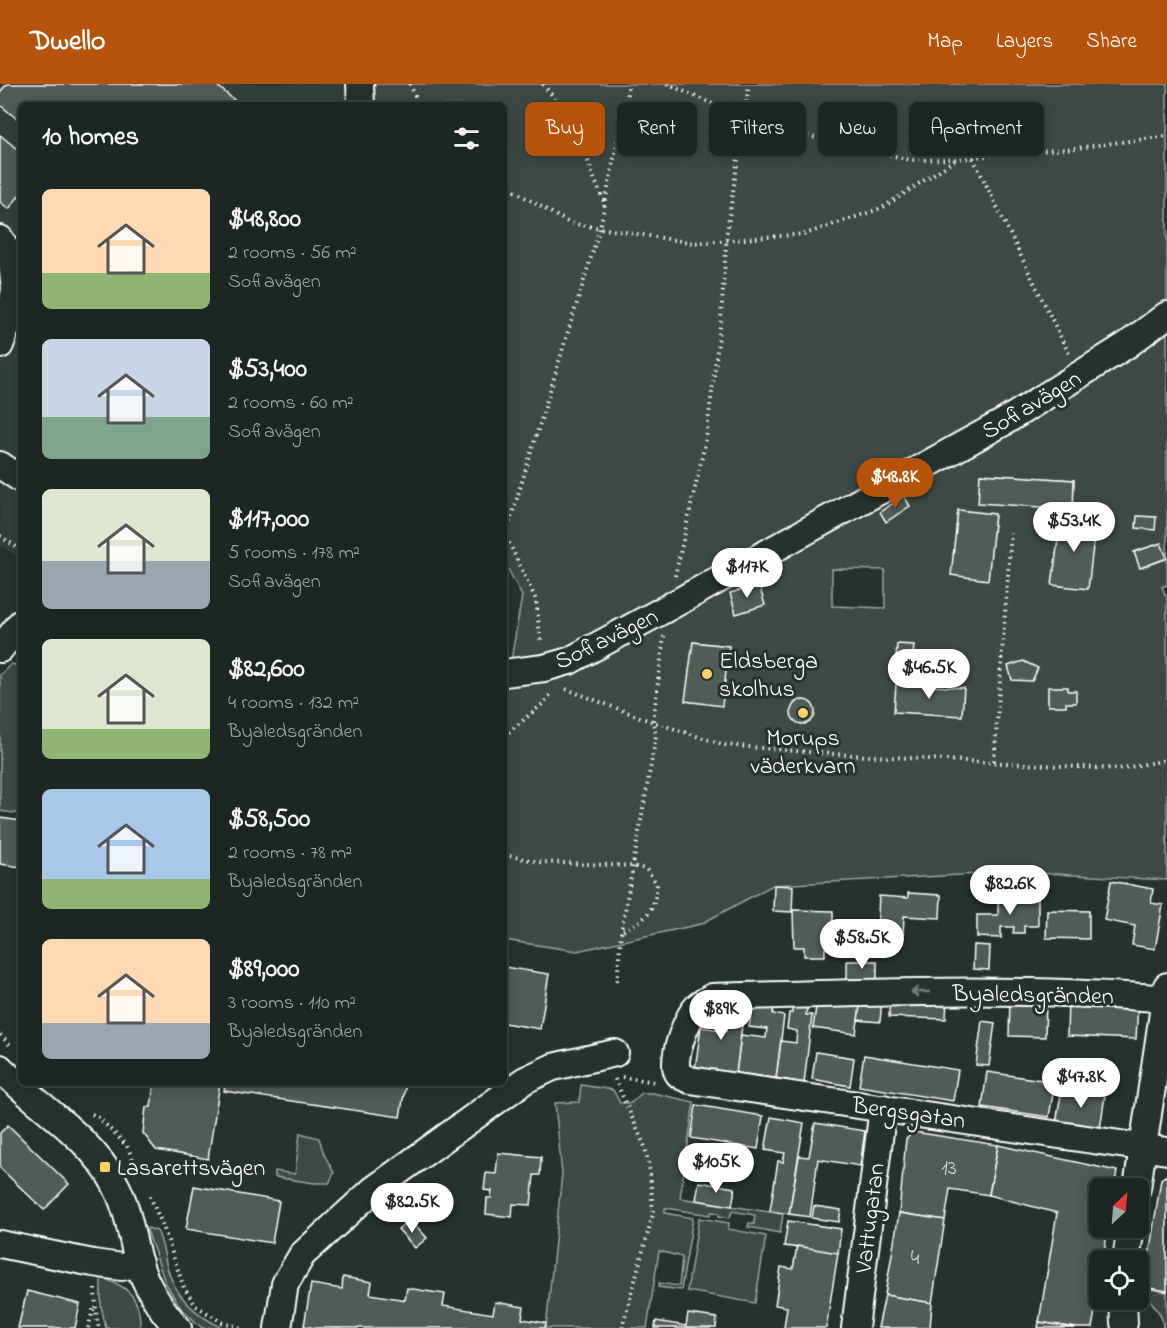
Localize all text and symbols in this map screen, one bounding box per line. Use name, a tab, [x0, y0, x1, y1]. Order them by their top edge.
text: Dwello	[30, 22, 105, 63]
text: Map	[927, 27, 963, 57]
text: Layers	[996, 27, 1053, 57]
text: Share	[1086, 27, 1137, 57]
chip: Buy	[525, 102, 605, 156]
chip: Rent	[617, 102, 697, 156]
chip: Filters	[709, 102, 806, 156]
chip: New	[818, 102, 897, 156]
chip: Apartment	[909, 102, 1044, 156]
text: 10 homes	[42, 119, 139, 157]
icon: filters	[450, 122, 483, 155]
text: $48,800	[228, 201, 301, 239]
icon: home	[90, 213, 162, 285]
text: 2 rooms · 56 m²	[228, 239, 357, 268]
text: Sofiavägen	[228, 268, 321, 297]
text: $53,400	[228, 351, 307, 389]
icon: home	[90, 363, 162, 435]
street label: Sofiavägen	[976, 363, 1089, 450]
text: 2 rooms · 60 m²	[228, 389, 354, 418]
text: Sofiavägen	[228, 418, 321, 447]
pin: $48.8K	[846, 458, 944, 509]
text: $48.8K	[870, 463, 920, 492]
text: $117,000	[228, 501, 309, 539]
pin: $53.4K	[1025, 502, 1123, 553]
text: $53.4K	[1047, 507, 1101, 536]
icon: home	[90, 513, 162, 585]
text: 5 rooms · 178 m²	[228, 539, 360, 568]
pin: $117K	[705, 548, 789, 599]
text: $117K	[726, 553, 768, 582]
text: Sofiavägen	[228, 568, 321, 597]
street label: Sofiavägen	[549, 600, 665, 680]
place label: Eldsberga skolhus	[719, 645, 818, 708]
pin: $46.5K	[880, 649, 978, 700]
text: $82,600	[228, 651, 305, 689]
text: $46.5K	[902, 654, 956, 683]
icon: home	[90, 663, 162, 735]
marker: Eldsberga skolhus	[700, 667, 714, 681]
text: 4 rooms · 132 m²	[228, 689, 359, 718]
marker: Morups väderkvarn	[796, 706, 810, 720]
text: Byaledsgränden	[228, 718, 362, 747]
place label: Morups väderkvarn	[750, 722, 856, 785]
text: $58,500	[228, 801, 310, 839]
icon: home	[90, 813, 162, 885]
text: 2 rooms · 78 m²	[228, 839, 352, 868]
pin: $82.6K	[961, 865, 1059, 916]
text: Byaledsgränden	[228, 868, 362, 897]
text: $82.6K	[984, 870, 1036, 899]
pin: $58.5K	[813, 919, 911, 970]
text: $58.5K	[834, 924, 890, 953]
text: $89,000	[228, 951, 299, 989]
icon: home	[90, 963, 162, 1035]
street label: Byaledsgränden	[951, 978, 1114, 1016]
one-way arrow	[910, 986, 930, 998]
text: 3 rooms · 110 m²	[228, 989, 356, 1018]
pin: $89K	[685, 990, 757, 1041]
text: $89K	[703, 995, 739, 1024]
text: Byaledsgränden	[228, 1018, 362, 1047]
pin: $47.8K	[1032, 1058, 1130, 1109]
text: $47.8K	[1056, 1063, 1106, 1092]
street label: Bergsgatan	[849, 1089, 968, 1140]
pin: $105K	[674, 1143, 758, 1194]
text: $105K	[692, 1148, 740, 1177]
place label: Lasarettsvägen	[117, 1152, 265, 1187]
house number: 13	[941, 1154, 957, 1184]
marker: Lasarettsvägen	[98, 1160, 112, 1174]
street label: Vattugatan	[847, 1161, 896, 1276]
north arrow	[1089, 1178, 1149, 1238]
map controls	[1089, 1178, 1149, 1310]
pin: $82.5K	[363, 1183, 461, 1234]
text: $82.5K	[385, 1188, 439, 1217]
house number: 4	[911, 1244, 920, 1274]
button: locate	[1089, 1250, 1149, 1310]

